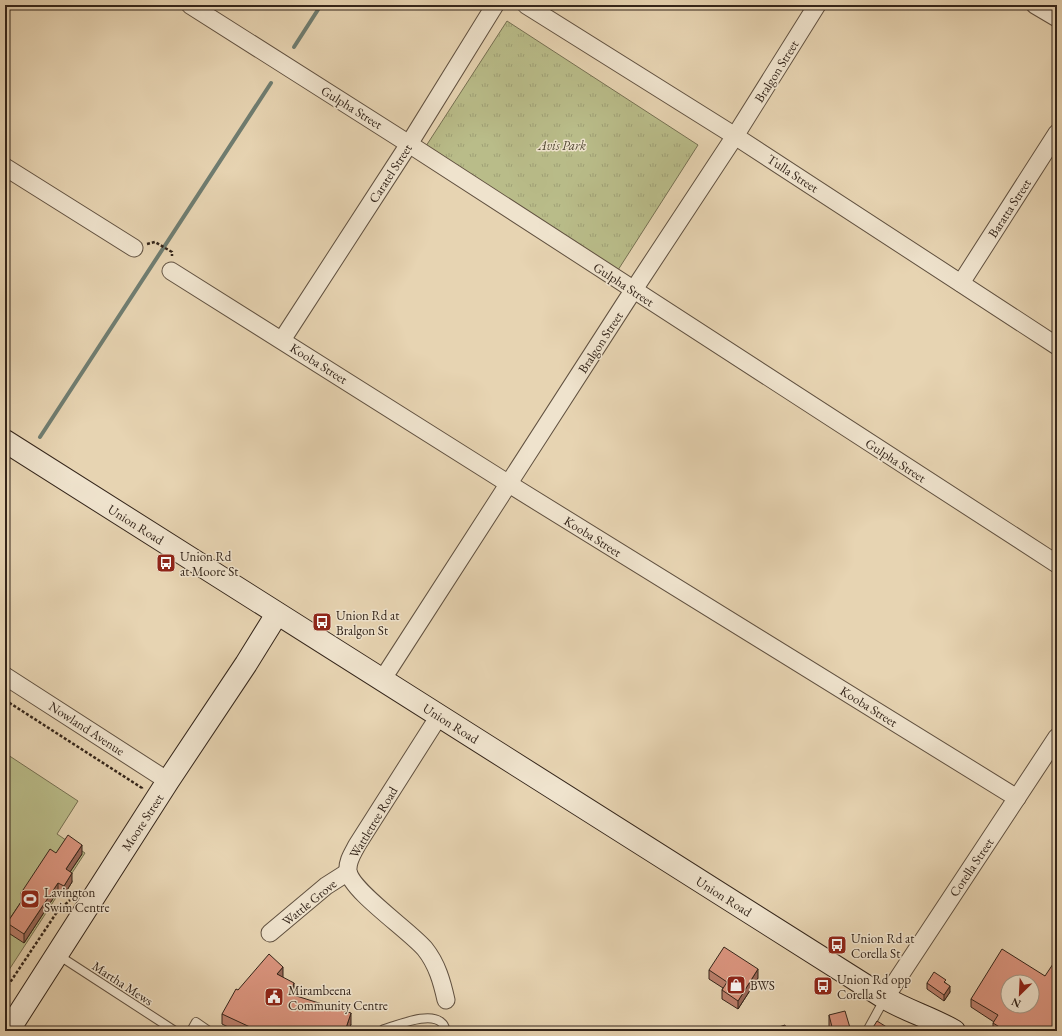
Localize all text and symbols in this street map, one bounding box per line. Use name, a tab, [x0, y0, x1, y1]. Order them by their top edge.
street label: Bralgon Street	[751, 37, 802, 106]
street label: Gulpha Street	[318, 82, 386, 133]
park label: Avis Park	[537, 137, 586, 154]
street label: Caratel Street	[365, 140, 416, 206]
street label: Tulla Street	[764, 150, 822, 196]
street label: Baratta Street	[984, 176, 1035, 241]
street label: Gulpha Street	[590, 258, 657, 310]
street label: Bralgon Street	[574, 308, 627, 376]
street label: Kooba Street	[287, 339, 351, 388]
street label: Gulpha Street	[862, 434, 929, 486]
street label: Union Road	[105, 501, 167, 548]
street label: Kooba Street	[561, 512, 625, 561]
place label: Union Rd at Moore St	[180, 548, 238, 580]
bus stop icon: Union Rd at Moore St	[155, 552, 177, 574]
place label: Union Rd at Bralgon St	[336, 607, 399, 639]
bus stop icon: Union Rd at Bralgon St	[311, 611, 333, 633]
street label: Kooba Street	[837, 682, 901, 731]
street label: Nowland Avenue	[46, 698, 128, 759]
street label: Union Road	[420, 700, 482, 747]
street label: Wattletree Road	[345, 783, 402, 861]
street label: Moore Street	[118, 790, 167, 854]
street label: Corella Street	[945, 834, 997, 900]
street label: Union Road	[693, 873, 755, 920]
street label: Wattle Grove	[279, 875, 340, 930]
place label: Lavington Swim Centre	[44, 884, 110, 916]
sports icon: Lavington Swim Centre	[19, 888, 41, 910]
place label: Union Rd at Corella St	[851, 930, 914, 962]
bus stop icon: Union Rd at Corella St	[826, 934, 848, 956]
street label: Martha Mews	[89, 957, 156, 1009]
place label: Union Rd opp Corella St	[837, 971, 911, 1003]
shop icon: BWS	[725, 974, 747, 996]
north arrow	[1000, 974, 1040, 1014]
bus stop icon: Union Rd opp Corella St	[812, 975, 834, 997]
place label: BWS	[750, 977, 775, 994]
place label: Mirambeena Community Centre	[288, 982, 388, 1014]
public building icon: Mirambeena Community Centre	[263, 986, 285, 1008]
text: N	[1009, 995, 1023, 1011]

